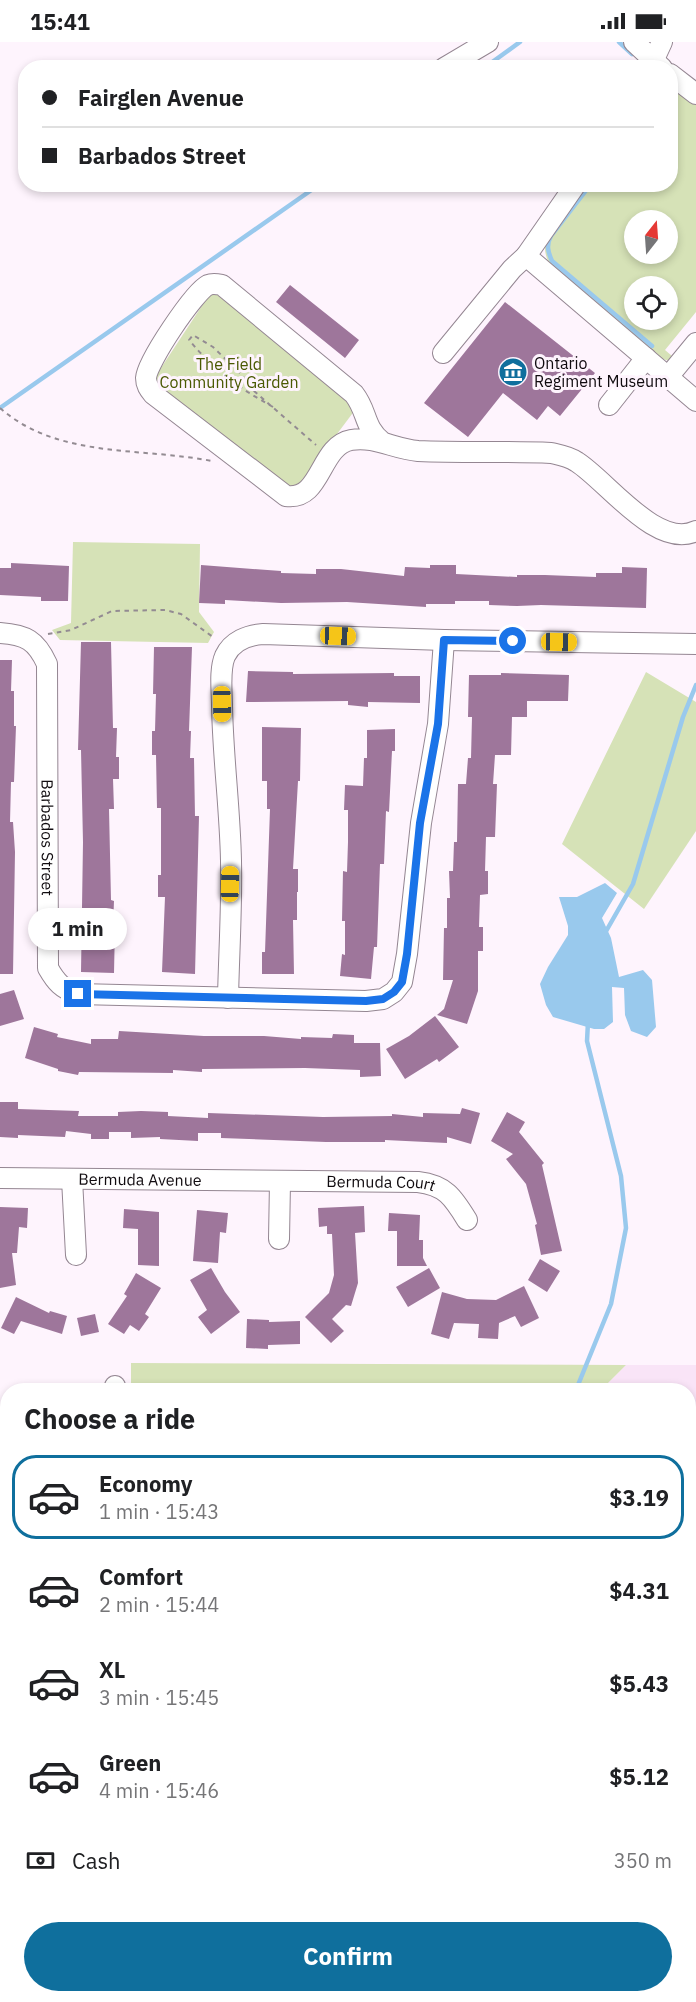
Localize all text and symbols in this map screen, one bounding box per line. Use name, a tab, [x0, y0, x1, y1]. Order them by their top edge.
text: 15:41	[30, 7, 90, 36]
text: Fairglen Avenue	[78, 83, 244, 112]
text: Barbados Street	[78, 141, 246, 170]
north arrow	[624, 210, 678, 264]
map controls	[624, 210, 678, 330]
button: locate	[624, 276, 678, 330]
place label: Ontario Regiment Museum	[534, 353, 668, 391]
park label: The Field Community Garden	[160, 354, 298, 392]
museum icon: Ontario Regiment Museum	[497, 356, 529, 388]
car	[320, 626, 356, 646]
route start	[499, 627, 526, 654]
car	[541, 633, 577, 651]
car	[213, 686, 231, 722]
street label: Barbados Street	[37, 779, 58, 896]
car	[221, 866, 239, 902]
callout: 1 min	[28, 907, 128, 949]
text: 1 min	[51, 915, 104, 942]
route end	[64, 980, 91, 1007]
street label: Bermuda Avenue	[78, 1169, 202, 1190]
street label: Bermuda Court	[326, 1171, 438, 1195]
text: Choose a ride	[24, 1401, 195, 1436]
text: Economy	[99, 1469, 193, 1498]
icon: car	[27, 1470, 81, 1524]
text: $3.19	[609, 1483, 669, 1512]
text: 1 min · 15:43	[99, 1498, 219, 1525]
text: Comfort	[99, 1562, 183, 1591]
icon: car	[27, 1563, 81, 1617]
text: $4.31	[609, 1576, 669, 1605]
text: 2 min · 15:44	[99, 1591, 219, 1618]
text: XL	[99, 1655, 125, 1684]
icon: car	[27, 1656, 81, 1710]
text: $5.43	[609, 1669, 669, 1698]
text: 3 min · 15:45	[99, 1684, 219, 1711]
text: Green	[99, 1748, 161, 1777]
icon: car	[27, 1749, 81, 1803]
text: $5.12	[609, 1762, 669, 1791]
text: 4 min · 15:46	[99, 1777, 219, 1804]
icon: cash	[24, 1844, 57, 1877]
text: Cash	[72, 1846, 121, 1875]
text: 350 m	[614, 1847, 672, 1874]
button: Confirm	[24, 1922, 672, 1991]

